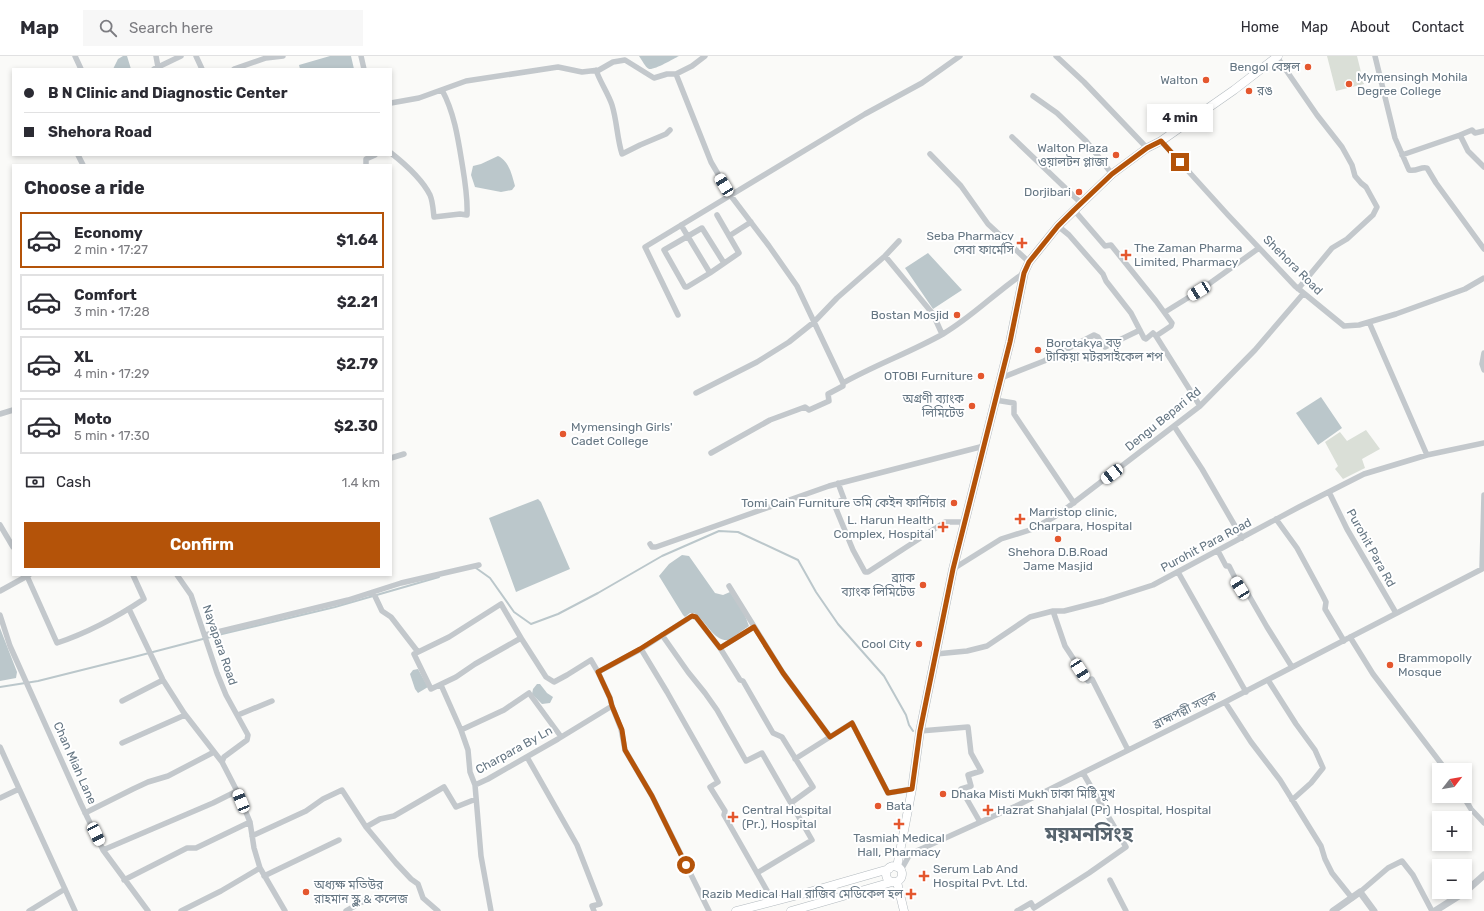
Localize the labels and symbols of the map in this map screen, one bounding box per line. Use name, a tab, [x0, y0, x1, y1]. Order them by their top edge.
place label: Bengol বেঙ্গল	[1230, 60, 1300, 74]
marker: Bengol বেঙ্গল	[1303, 62, 1313, 72]
place label: Mymensingh Mohila Degree College	[1357, 70, 1468, 98]
place label: Walton	[1160, 73, 1198, 87]
marker: Walton	[1201, 75, 1211, 85]
marker: Mymensingh Mohila Degree College	[1344, 79, 1354, 89]
place label: রঙ	[1256, 84, 1273, 98]
marker: রঙ	[1244, 86, 1254, 96]
callout: 4 min	[1147, 104, 1213, 132]
place label: Walton Plaza ওয়ালটন প্লাজা	[1037, 141, 1109, 169]
marker: Walton Plaza ওয়ালটন প্লাজা	[1111, 150, 1121, 160]
route end	[1171, 153, 1189, 171]
car	[713, 172, 735, 198]
place label: Dorjibari	[1024, 185, 1071, 199]
marker: Dorjibari	[1074, 187, 1084, 197]
place label: Seba Pharmacy সেবা ফার্মেসি	[927, 229, 1015, 257]
street label: Shehora Road	[1260, 232, 1326, 298]
marker: Seba Pharmacy সেবা ফার্মেসি	[1017, 238, 1027, 248]
place label: The Zaman Pharma Limited, Pharmacy	[1134, 241, 1243, 269]
marker: The Zaman Pharma Limited, Pharmacy	[1121, 250, 1131, 260]
car	[1186, 280, 1212, 302]
place label: Bostan Mosjid	[871, 308, 949, 322]
marker: Bostan Mosjid	[952, 310, 962, 320]
place label: Borotakya বড় টাকিয়া মটরসাইকেল শপ	[1045, 336, 1163, 364]
marker: Borotakya বড় টাকিয়া মটরসাইকেল শপ	[1033, 345, 1043, 355]
place label: OTOBI Furniture	[884, 369, 973, 383]
marker: OTOBI Furniture	[976, 371, 986, 381]
street label: Dengu Bepari Rd	[1122, 384, 1204, 454]
place label: অগ্রণী ব্যাংক লিমিটেড	[902, 391, 964, 420]
marker: অগ্রণী ব্যাংক লিমিটেড	[967, 401, 977, 411]
place label: Mymensingh Girls' Cadet College	[571, 420, 673, 448]
marker: Mymensingh Girls' Cadet College	[558, 429, 568, 439]
car	[1099, 462, 1125, 486]
place label: Tomi Cain Furniture তমি কেইন ফার্নিচার	[741, 495, 947, 510]
marker: Tomi Cain Furniture তমি কেইন ফার্নিচার	[949, 498, 959, 508]
place label: Marristop clinic, Charpara, Hospital	[1029, 505, 1132, 533]
street label: Purohit Para Rd	[1344, 506, 1398, 590]
place label: L. Harun Health Complex, Hospital	[834, 513, 934, 541]
marker: Marristop clinic, Charpara, Hospital	[1014, 513, 1026, 525]
street label: Purohit Para Road	[1158, 515, 1254, 575]
marker: L. Harun Health Complex, Hospital	[937, 521, 949, 533]
marker: Shehora D.B.Road Jame Masjid	[1053, 534, 1063, 544]
place label: Shehora D.B.Road Jame Masjid	[1008, 545, 1108, 573]
place label: ব্র্যাক ব্যাংক লিমিটেড	[841, 571, 915, 599]
car	[1229, 575, 1251, 601]
marker: ব্র্যাক ব্যাংক লিমিটেড	[918, 580, 928, 590]
street label: Nayapara Road	[200, 603, 240, 687]
place label: Cool City	[861, 637, 911, 651]
marker: Cool City	[914, 639, 924, 649]
place label: Brammopolly Mosque	[1398, 651, 1472, 679]
car	[1068, 657, 1092, 683]
marker: Brammopolly Mosque	[1385, 660, 1395, 670]
street label: ব্রাহ্মপল্লী সড়ক	[1150, 688, 1219, 732]
street label: Chan Miah Lane	[51, 720, 100, 807]
street label: Charpara By Ln	[473, 723, 555, 777]
north arrow	[1432, 763, 1472, 803]
place label: Dhaka Misti Mukh ঢাকা মিষ্টি মুখ	[951, 786, 1116, 802]
car	[231, 788, 251, 814]
marker: Dhaka Misti Mukh ঢাকা মিষ্টি মুখ	[938, 789, 948, 799]
place label: Bata	[886, 799, 912, 813]
marker: Bata	[873, 801, 883, 811]
place label: Central Hospital (Pr.), Hospital	[742, 803, 831, 831]
place label: Hazrat Shahjalal (Pr) Hospital, Hospital	[997, 803, 1211, 817]
marker: Hazrat Shahjalal (Pr) Hospital, Hospital	[982, 804, 994, 816]
marker: Central Hospital (Pr.), Hospital	[727, 811, 739, 823]
marker: Tasmiah Medical Hall, Pharmacy	[894, 819, 904, 829]
car	[85, 821, 107, 847]
district label: ময়মনসিংহ	[1044, 822, 1134, 846]
place label: Tasmiah Medical Hall, Pharmacy	[853, 831, 945, 859]
route start	[677, 856, 695, 874]
place label: Serum Lab And Hospital Pvt. Ltd.	[933, 862, 1028, 890]
marker: Serum Lab And Hospital Pvt. Ltd.	[918, 870, 930, 882]
place label: অধ্যক্ষ মতিউর রাহমান স্কুল & কলেজ	[313, 877, 408, 907]
place label: Razib Medical Hall রাজিব মেডিকেল হল	[702, 886, 903, 901]
marker: অধ্যক্ষ মতিউর রাহমান স্কুল & কলেজ	[301, 887, 311, 897]
marker: Razib Medical Hall রাজিব মেডিকেল হল	[906, 889, 916, 899]

